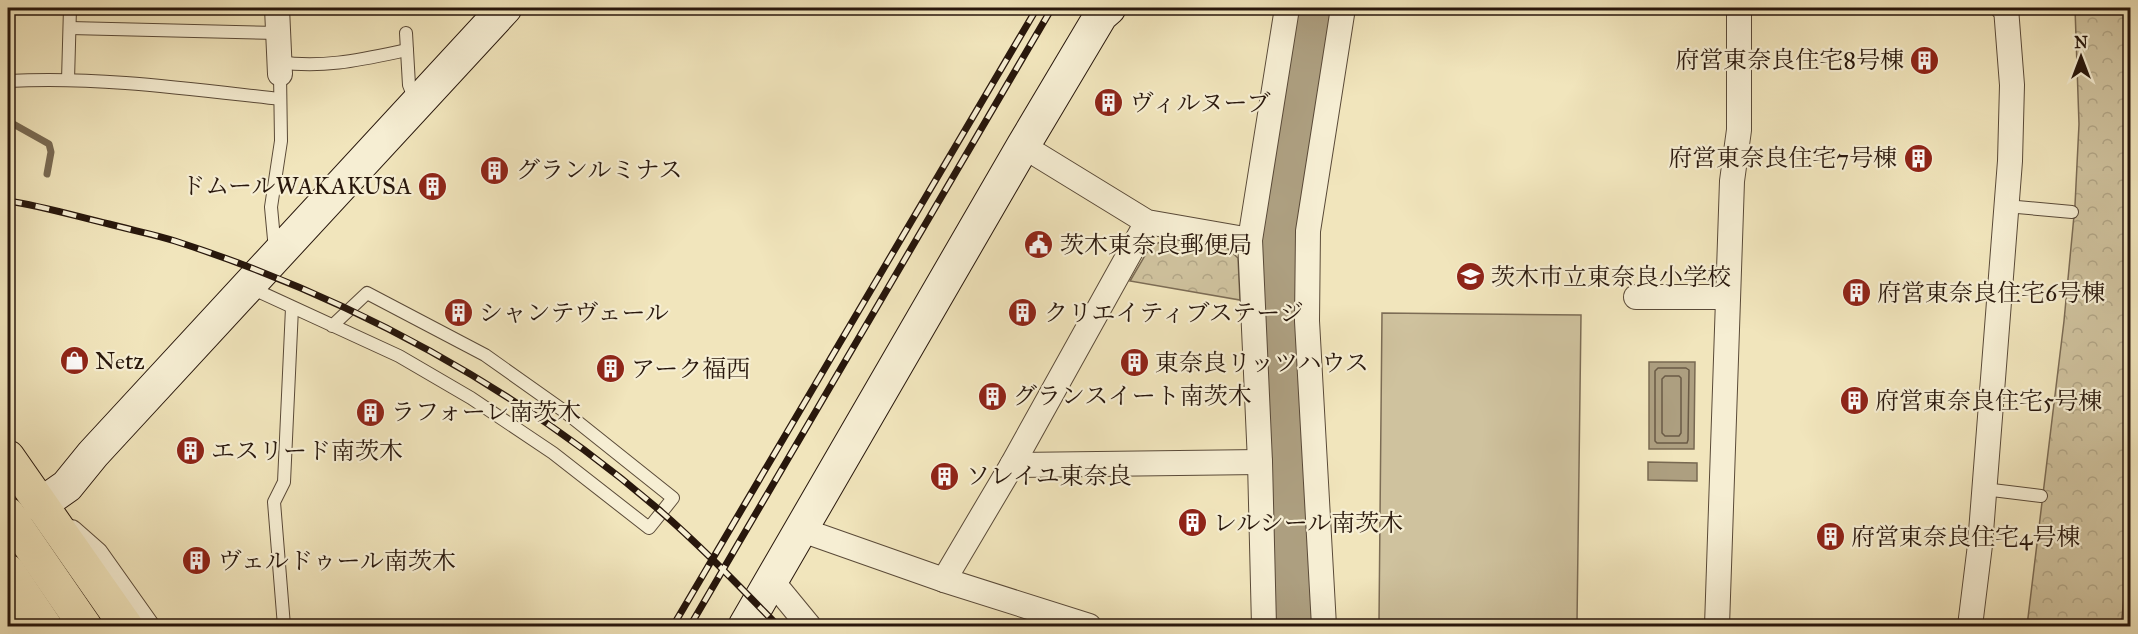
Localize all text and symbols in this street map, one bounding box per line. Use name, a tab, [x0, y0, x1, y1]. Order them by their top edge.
north arrow	[2051, 27, 2111, 87]
text: N	[2074, 33, 2088, 52]
building icon: 府営東奈良住宅8号棟	[1909, 44, 1941, 76]
place label: 府営東奈良住宅8号棟	[1675, 45, 1904, 75]
building icon: ヴィルヌーブ	[1093, 87, 1125, 119]
place label: ヴィルヌーブ	[1130, 88, 1270, 118]
building icon: 府営東奈良住宅7号棟	[1902, 142, 1934, 174]
place label: 府営東奈良住宅7号棟	[1668, 143, 1897, 173]
building icon: グランルミナス	[479, 154, 511, 186]
place label: グランルミナス	[516, 155, 682, 185]
building icon: ドムールWAKAKUSA	[417, 170, 449, 202]
place label: ドムールWAKAKUSA	[181, 171, 412, 201]
public building icon: 茨木東奈良郵便局	[1023, 229, 1055, 261]
place label: 茨木東奈良郵便局	[1060, 230, 1252, 260]
school or university icon: 茨木市立東奈良小学校	[1454, 261, 1486, 293]
place label: 茨木市立東奈良小学校	[1491, 262, 1731, 292]
building icon: 府営東奈良住宅6号棟	[1840, 277, 1872, 309]
place label: 府営東奈良住宅6号棟	[1877, 278, 2105, 308]
building icon: シャンテヴェール	[442, 297, 474, 329]
building icon: クリエイティブステージ	[1007, 297, 1039, 329]
place label: シャンテヴェール	[479, 298, 669, 328]
place label: クリエイティブステージ	[1044, 298, 1304, 328]
shop icon: Netz	[58, 345, 90, 377]
place label: Netz	[95, 346, 145, 376]
building icon: 東奈良リッツハウス	[1118, 347, 1150, 379]
place label: 東奈良リッツハウス	[1155, 348, 1369, 378]
building icon: アーク福西	[594, 353, 626, 385]
place label: アーク福西	[631, 354, 750, 384]
building icon: グランスイート南茨木	[976, 380, 1008, 412]
place label: グランスイート南茨木	[1013, 381, 1252, 411]
building icon: 府営東奈良住宅5号棟	[1838, 385, 1870, 417]
place label: 府営東奈良住宅5号棟	[1875, 386, 2102, 416]
building icon: ラフォーレ南茨木	[354, 396, 386, 428]
place label: ラフォーレ南茨木	[391, 397, 581, 427]
building icon: エスリード南茨木	[174, 435, 206, 467]
place label: エスリード南茨木	[211, 436, 403, 466]
building icon: ソレイユ東奈良	[929, 460, 961, 492]
place label: ソレイユ東奈良	[966, 461, 1132, 491]
building icon: レルシール南茨木	[1176, 507, 1208, 539]
place label: レルシール南茨木	[1213, 508, 1403, 538]
building icon: 府営東奈良住宅4号棟	[1814, 521, 1846, 553]
place label: 府営東奈良住宅4号棟	[1851, 522, 2080, 552]
building icon: ヴェルドゥール南茨木	[181, 545, 213, 577]
place label: ヴェルドゥール南茨木	[218, 546, 456, 576]

